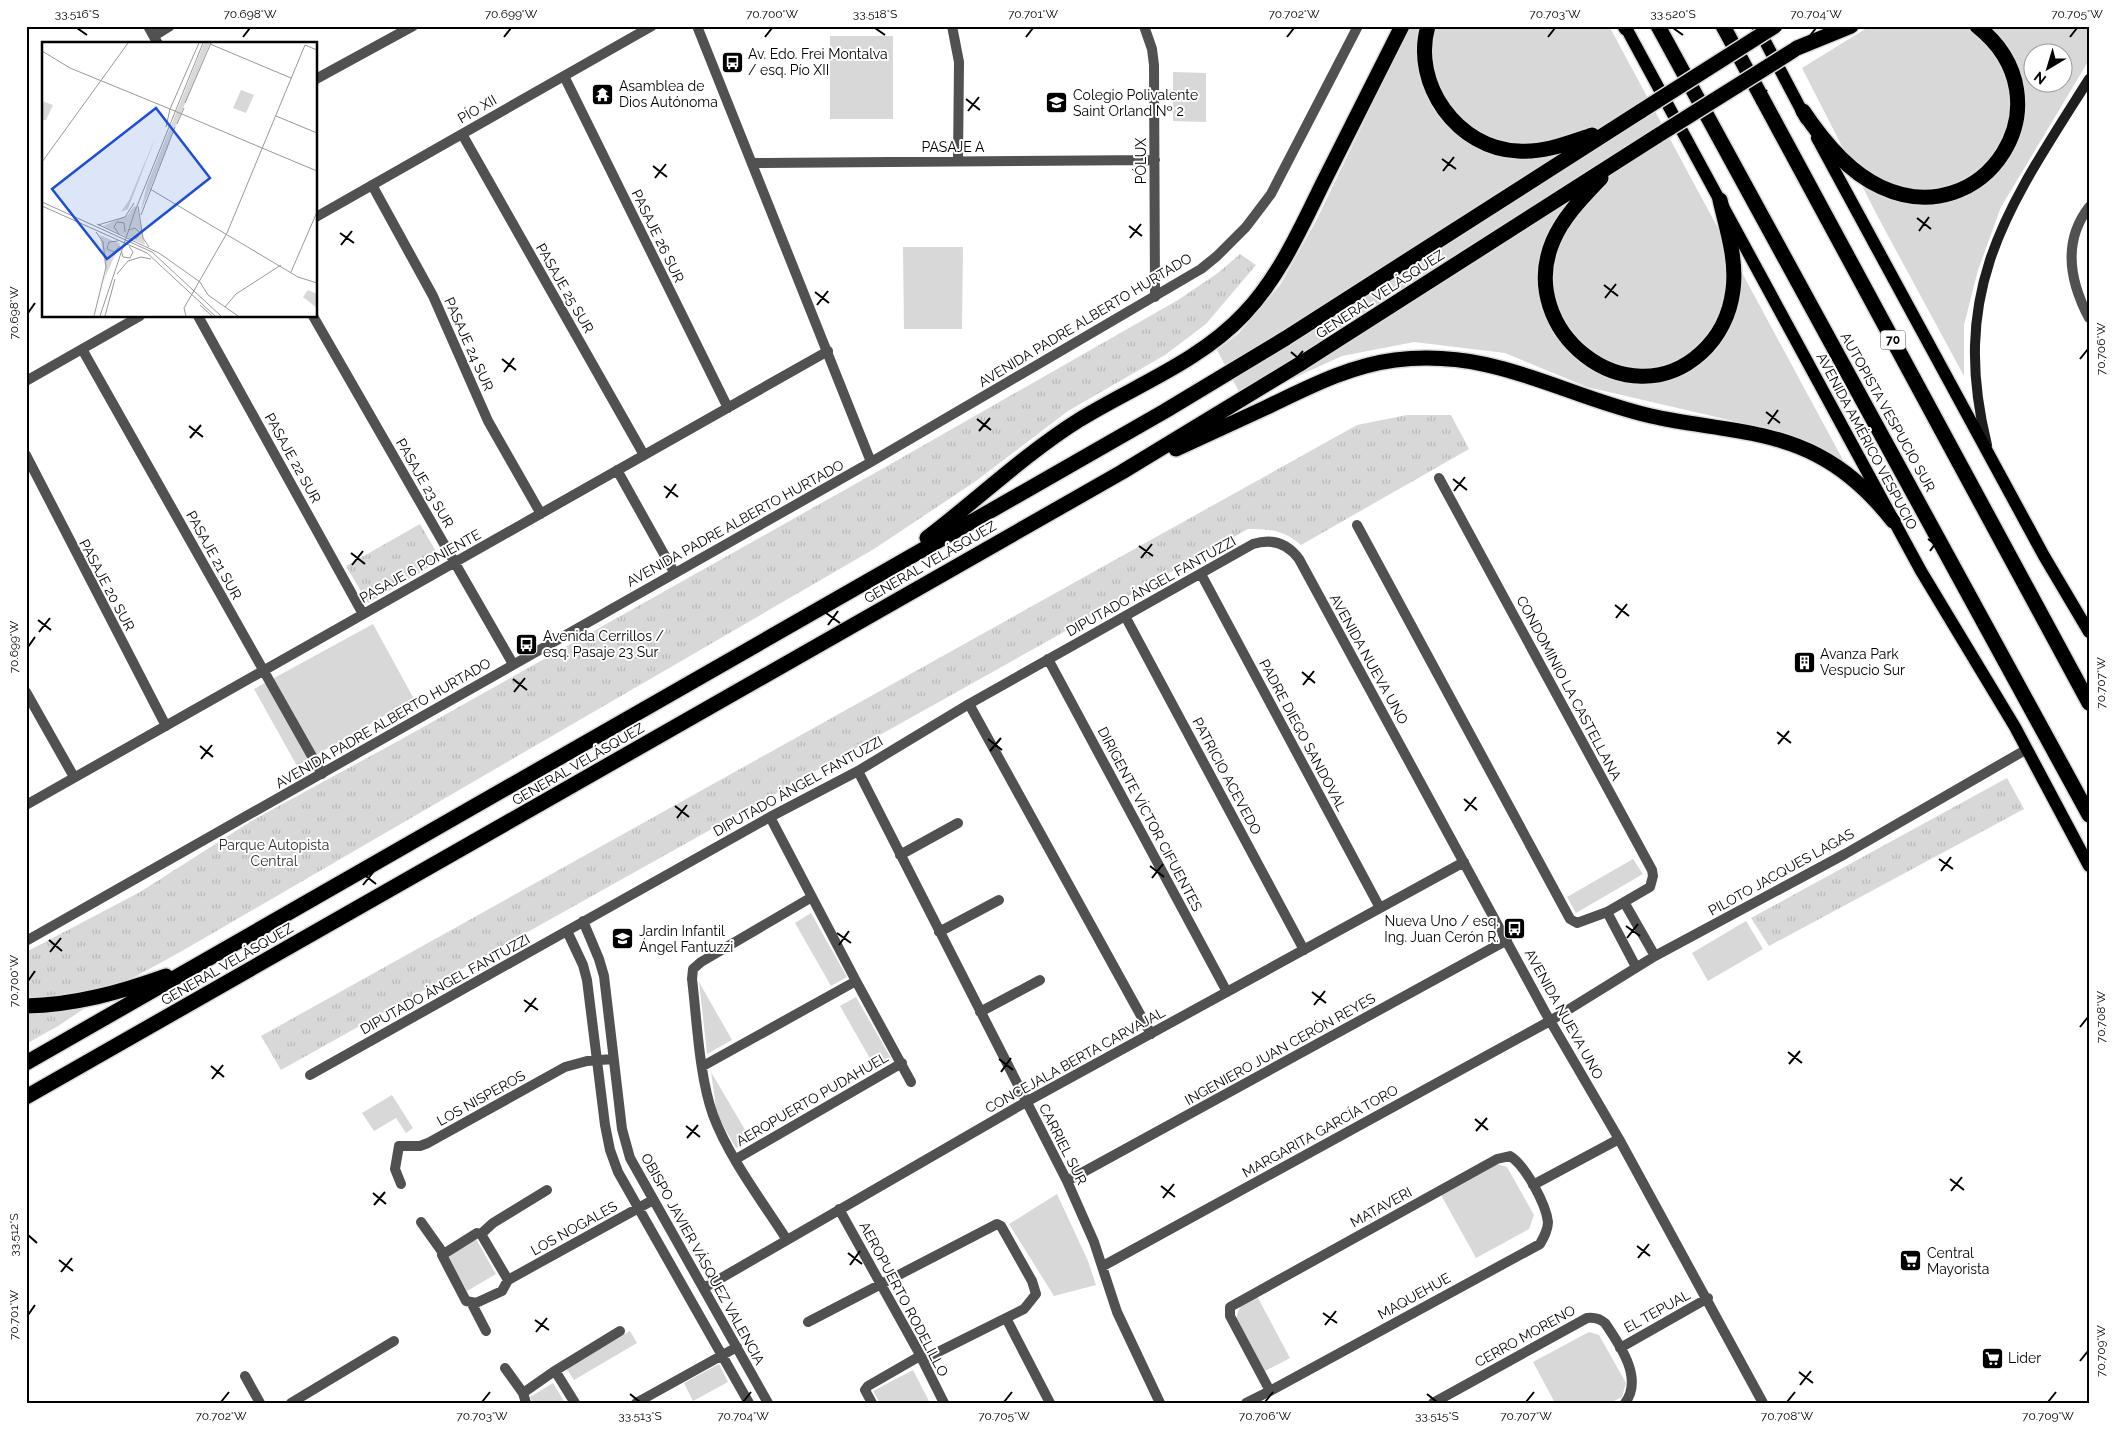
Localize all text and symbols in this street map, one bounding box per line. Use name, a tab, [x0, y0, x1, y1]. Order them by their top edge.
text: 33.516°S	[55, 7, 99, 21]
text: 70.698°W	[223, 7, 277, 21]
text: 70.699°W	[485, 7, 538, 21]
text: 70.700°W	[746, 7, 799, 21]
text: 33.518°S	[853, 7, 897, 21]
text: 70.701°W	[1008, 7, 1058, 21]
text: 70.702°W	[1268, 7, 1320, 21]
text: 70.703°W	[1529, 7, 1581, 21]
text: 33.520°S	[1650, 7, 1696, 21]
text: 70.704°W	[1790, 7, 1842, 21]
text: 70.705°W	[2051, 7, 2103, 21]
inset map	[42, 42, 318, 318]
north arrow	[2022, 42, 2072, 92]
place label: Av. Edo. Frei Montalva / esq. Pío XII	[748, 46, 888, 78]
bus stop icon: Av. Edo. Frei Montalva / esq. Pío XII	[720, 50, 744, 74]
text: N	[2031, 69, 2049, 88]
place label: Asamblea de Dios Autónoma	[619, 78, 718, 110]
temple icon: Asamblea de Dios Autónoma	[591, 82, 615, 106]
place label: Colegio Polivalente Saint Orland Nº 2	[1073, 87, 1198, 119]
street label: PÍO XII	[454, 91, 499, 126]
school or university icon: Colegio Polivalente Saint Orland Nº 2	[1045, 91, 1069, 115]
street label: PÓLUX	[1132, 138, 1149, 184]
street label: PASAJE A	[922, 139, 985, 155]
street label: PASAJE 26 SUR	[629, 187, 687, 285]
street label: PASAJE 25 SUR	[533, 240, 597, 336]
street label: GENERAL VELÁSQUEZ	[1312, 246, 1447, 341]
street label: AVENIDA PADRE ALBERTO HURTADO	[976, 250, 1194, 390]
text: 70.698°W	[7, 286, 21, 340]
street label: PASAJE 24 SUR	[441, 295, 497, 393]
text: 70.706°W	[2094, 322, 2108, 375]
street label: AUTOPISTA VESPUCIO SUR	[1837, 329, 1939, 495]
road number: 70	[1880, 330, 1906, 350]
street label: AVENIDA AMÉRICO VESPUCIO	[1813, 349, 1921, 532]
street label: PASAJE 22 SUR	[262, 410, 324, 506]
street label: PASAJE 23 SUR	[393, 435, 457, 531]
street label: AVENIDA PADRE ALBERTO HURTADO	[624, 456, 846, 590]
street label: PASAJE 21 SUR	[183, 508, 245, 602]
street label: GENERAL VELÁSQUEZ	[861, 517, 999, 606]
street label: PASAJE 6 PONIENTE	[357, 526, 483, 606]
street label: DIPUTADO ÁNGEL FANTUZZI	[1063, 532, 1239, 639]
street label: PASAJE 20 SUR	[76, 536, 138, 634]
street label: AVENIDA NUEVA UNO	[1327, 591, 1411, 727]
street label: CONDOMINIO LA CASTELLANA	[1513, 593, 1625, 783]
text: 70.699°W	[7, 620, 21, 673]
place label: Avenida Cerrillos / esq. Pasaje 23 Sur	[543, 628, 665, 660]
bus stop icon: Avenida Cerrillos / esq. Pasaje 23 Sur	[515, 632, 539, 656]
place label: Avanza Park Vespucio Sur	[1820, 646, 1905, 678]
building icon: Avanza Park Vespucio Sur	[1792, 650, 1816, 674]
street label: AVENIDA PADRE ALBERTO HURTADO	[273, 655, 493, 791]
street label: PADRE DIEGO SANDOVAL	[1256, 656, 1350, 814]
text: 70.707°W	[2094, 657, 2108, 709]
street label: PATRICIO ACEVEDO	[1189, 715, 1265, 837]
street label: GENERAL VELÁSQUEZ	[509, 719, 647, 808]
street label: DIRIGENTE VÍCTOR CIFUENTES	[1095, 724, 1207, 914]
street label: DIPUTADO ÁNGEL FANTUZZI	[710, 732, 886, 839]
street label: PILOTO JACQUES LAGAS	[1705, 825, 1857, 919]
park label: Parque Autopista Central	[219, 837, 329, 869]
place label: Nueva Uno / esq. Ing. Juan Cerón R.	[1384, 913, 1499, 945]
bus stop icon: Nueva Uno / esq. Ing. Juan Cerón R.	[1503, 917, 1527, 941]
street label: GENERAL VELÁSQUEZ	[158, 919, 296, 1008]
place label: Jardin Infantil Ángel Fantuzzi	[639, 923, 733, 955]
school or university icon: Jardin Infantil Ángel Fantuzzi	[611, 927, 635, 951]
street label: DIPUTADO ÁNGEL FANTUZZI	[357, 930, 533, 1037]
street label: AVENIDA NUEVA UNO	[1522, 946, 1606, 1082]
text: 70.700°W	[7, 954, 21, 1007]
street label: INGENIERO JUAN CERÓN REYES	[1182, 989, 1378, 1108]
text: 70.708°W	[2094, 990, 2108, 1043]
street label: CONCEJALA BERTA CARVAJAL	[982, 1004, 1168, 1116]
street label: AEROPUERTO PUDAHUEL	[733, 1049, 891, 1149]
street label: LOS NISPEROS	[434, 1067, 528, 1129]
street label: MARGARITA GARCÍA TORO	[1239, 1081, 1401, 1181]
street label: CARRIEL SUR	[1036, 1101, 1090, 1187]
street label: OBISPO JAVIER VÁSQUEZ VALENCIA	[638, 1150, 769, 1368]
street label: MATAVERI	[1348, 1184, 1414, 1230]
street label: LOS NOGALES	[528, 1197, 620, 1258]
text: 33.512°S	[7, 1213, 21, 1257]
street label: AEROPUERTO RODELILLO	[856, 1219, 952, 1379]
place label: Central Mayorista	[1927, 1245, 1989, 1277]
supermarket icon: Central Mayorista	[1899, 1249, 1923, 1273]
street label: MAQUEHUE	[1375, 1270, 1453, 1322]
street label: EL TEPUAL	[1621, 1286, 1693, 1336]
text: 70.701°W	[7, 1290, 21, 1340]
street label: CERRO MORENO	[1472, 1302, 1578, 1370]
text: 70.709°W	[2094, 1325, 2108, 1377]
supermarket icon: Lider	[1980, 1346, 2004, 1370]
place label: Lider	[2008, 1350, 2041, 1366]
text: 70.702°W	[195, 1409, 247, 1423]
text: 70.703°W	[456, 1409, 508, 1423]
text: 33.513°S	[618, 1409, 662, 1423]
text: 70.704°W	[717, 1409, 769, 1423]
text: 70.705°W	[978, 1409, 1030, 1423]
text: 70.706°W	[1239, 1409, 1292, 1423]
text: 33.515°S	[1415, 1409, 1459, 1423]
text: 70.707°W	[1500, 1409, 1552, 1423]
text: 70.708°W	[1761, 1409, 1814, 1423]
text: 70.709°W	[2022, 1409, 2074, 1423]

